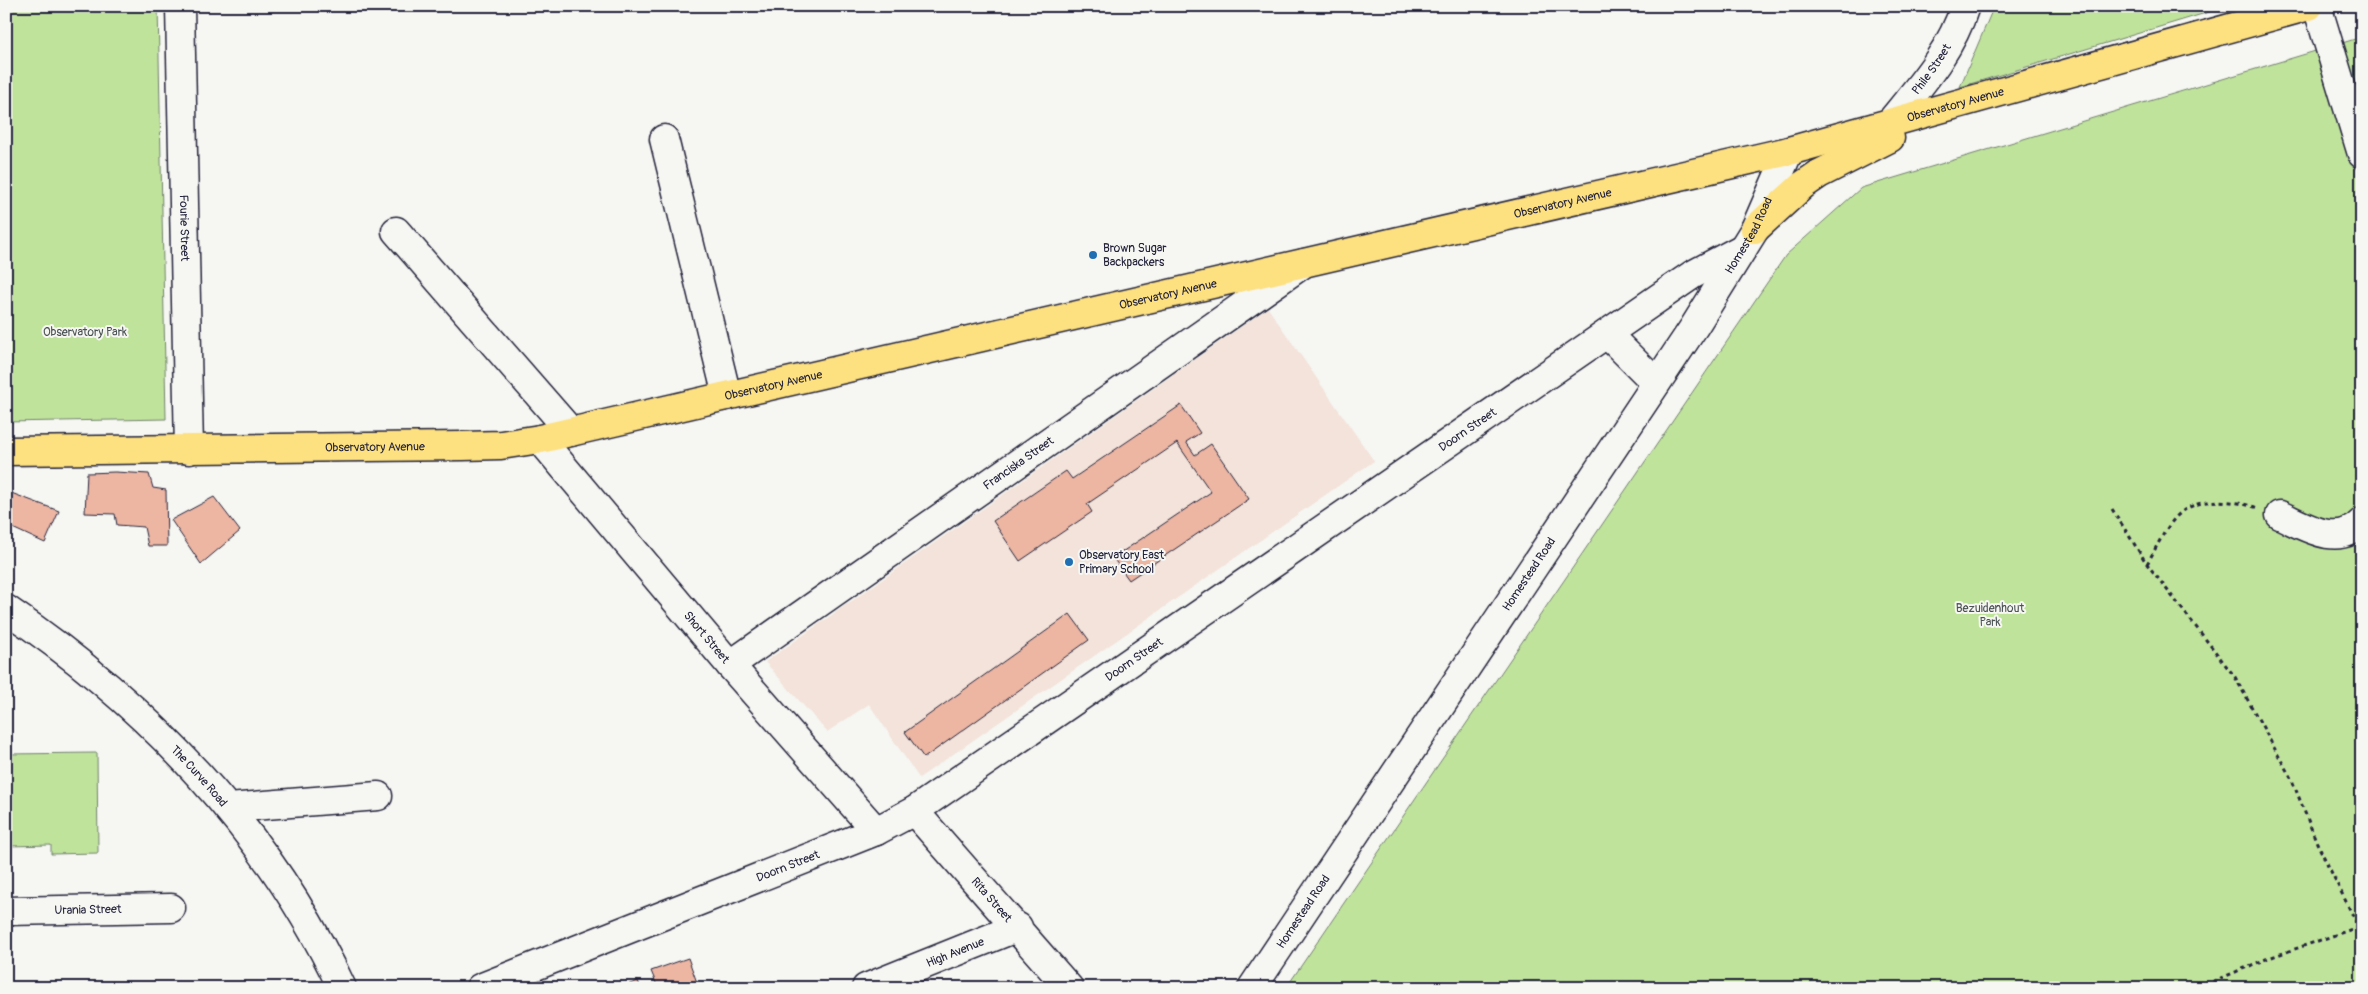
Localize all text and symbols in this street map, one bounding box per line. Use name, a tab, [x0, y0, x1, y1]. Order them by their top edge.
street label: Phile Street	[1909, 41, 1955, 98]
street label: Observatory Avenue	[1905, 84, 2006, 126]
street label: Observatory Avenue	[1512, 185, 1613, 222]
street label: Fourie Street	[176, 194, 192, 262]
street label: Homestead Road	[1722, 195, 1776, 277]
place label: Brown Sugar Backpackers	[1103, 241, 1167, 270]
marker: Brown Sugar Backpackers	[1087, 249, 1099, 261]
street label: Observatory Avenue	[1118, 276, 1219, 313]
park label: Observatory Park	[43, 325, 127, 340]
street label: Observatory Avenue	[723, 367, 824, 404]
street label: Doorn Street	[1436, 405, 1500, 455]
street label: Franciska Street	[980, 433, 1057, 493]
street label: Observatory Avenue	[325, 439, 425, 456]
street label: Homestead Road	[1499, 535, 1559, 614]
place label: Observatory East Primary School	[1079, 548, 1164, 577]
marker: Observatory East Primary School	[1063, 556, 1075, 568]
park label: Bezuidenhout Park	[1956, 601, 2024, 630]
street label: Short Street	[680, 608, 733, 667]
street label: Doorn Street	[1102, 635, 1166, 685]
street label: The Curve Road	[167, 743, 230, 810]
street label: Doorn Street	[754, 847, 822, 886]
street label: Homestead Road	[1274, 872, 1334, 951]
street label: Rita Street	[968, 875, 1015, 926]
street label: Urania Street	[54, 902, 122, 918]
street label: High Avenue	[924, 934, 986, 971]

